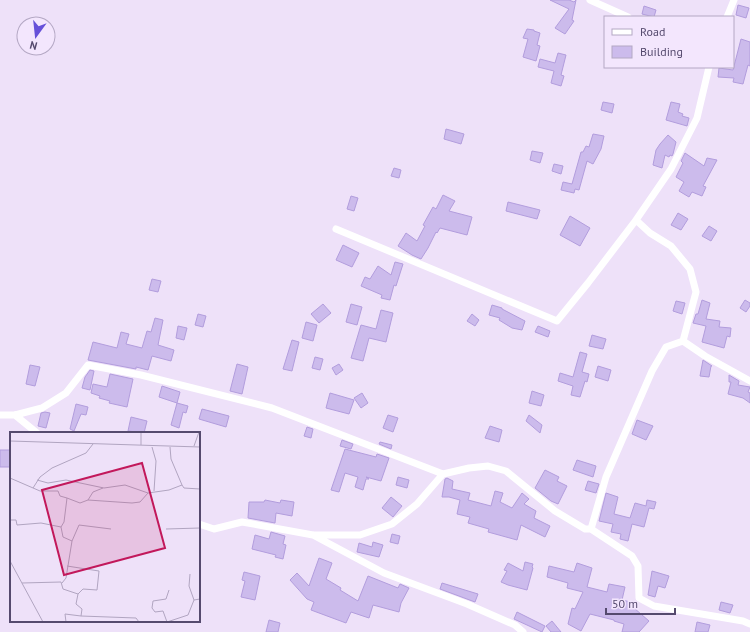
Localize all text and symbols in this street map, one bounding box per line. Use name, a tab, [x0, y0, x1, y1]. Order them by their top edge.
north arrow	[16, 16, 56, 56]
legend	[604, 16, 734, 68]
text: Road	[640, 24, 665, 39]
text: N	[28, 38, 39, 53]
text: Building	[640, 44, 683, 59]
inset map	[10, 432, 200, 622]
scale bar	[606, 590, 675, 616]
text: 50 m	[612, 596, 638, 611]

